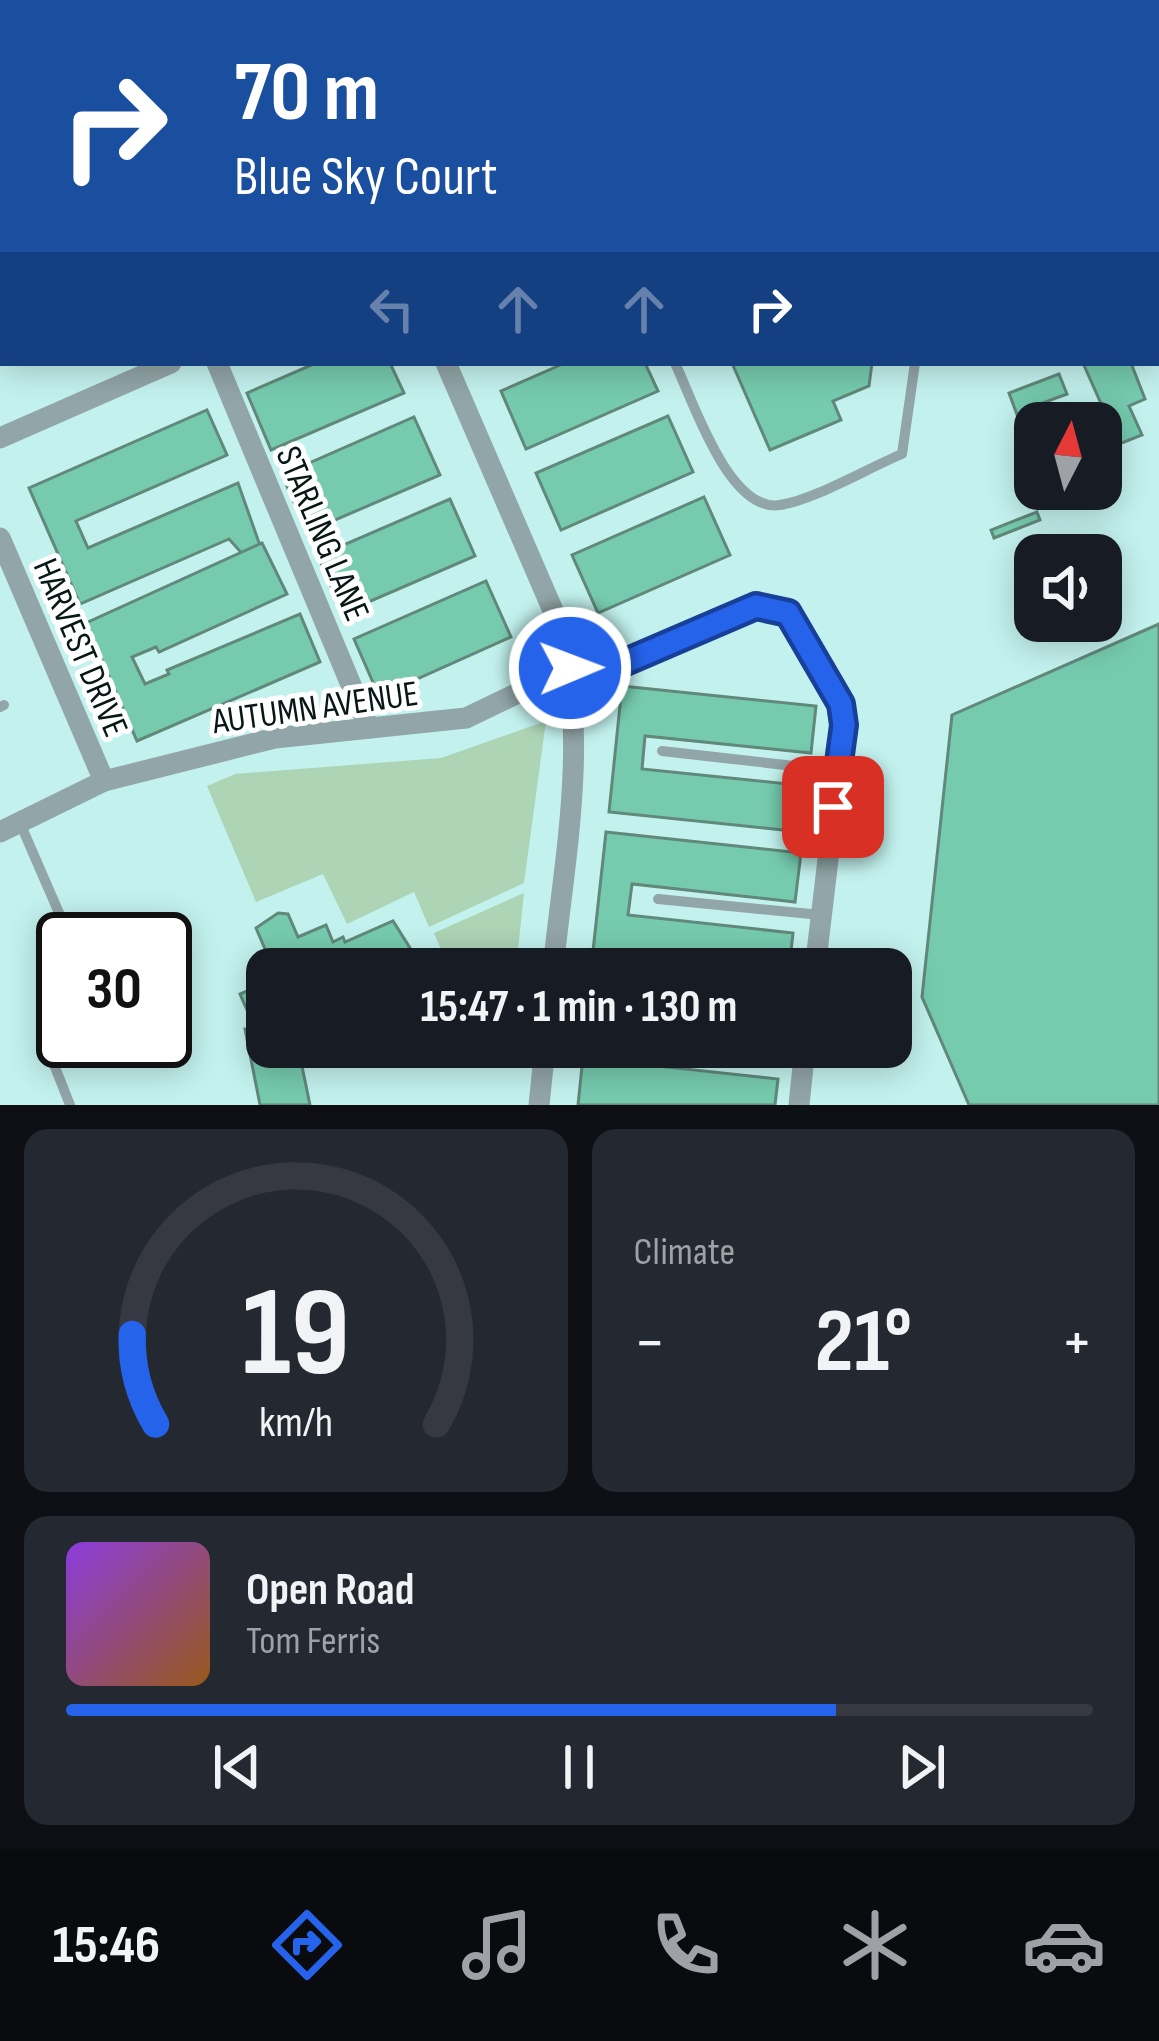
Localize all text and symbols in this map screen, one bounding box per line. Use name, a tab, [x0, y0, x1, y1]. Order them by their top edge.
text: 70 m	[234, 43, 379, 144]
icon: right	[36, 48, 192, 204]
text: Blue Sky Court	[234, 145, 497, 210]
icon: left	[359, 276, 425, 342]
icon: ahead	[485, 276, 551, 342]
icon: ahead	[611, 276, 677, 342]
icon: right	[737, 276, 803, 342]
north arrow	[1014, 402, 1122, 510]
map controls	[1014, 402, 1122, 642]
street label: STARLING LANE	[266, 440, 378, 628]
button: sound	[1014, 534, 1122, 642]
street label: HARVEST DRIVE	[23, 552, 136, 744]
position arrow	[507, 605, 633, 731]
street label: AUTUMN AVENUE	[209, 673, 421, 744]
pin	[782, 756, 884, 858]
icon: arrive	[800, 774, 866, 840]
speed limit sign: 30	[36, 912, 192, 1068]
text: 15:47 · 1 min · 130 m	[421, 980, 737, 1035]
text: Climate	[634, 1229, 735, 1276]
text: 19	[242, 1261, 350, 1410]
text: 21°	[814, 1289, 912, 1397]
text: −	[634, 1304, 666, 1383]
text: +	[1061, 1304, 1093, 1383]
text: km/h	[259, 1396, 333, 1448]
text: Open Road	[246, 1563, 414, 1618]
text: Tom Ferris	[246, 1618, 380, 1665]
icon: previous	[204, 1734, 270, 1800]
icon: pause	[546, 1734, 612, 1800]
icon: next	[889, 1734, 955, 1800]
icon: directions	[265, 1903, 349, 1987]
icon: music	[455, 1903, 539, 1987]
icon: phone	[644, 1903, 728, 1987]
icon: climate	[833, 1903, 917, 1987]
icon: car	[1022, 1903, 1106, 1987]
text: 15:46	[53, 1913, 160, 1978]

